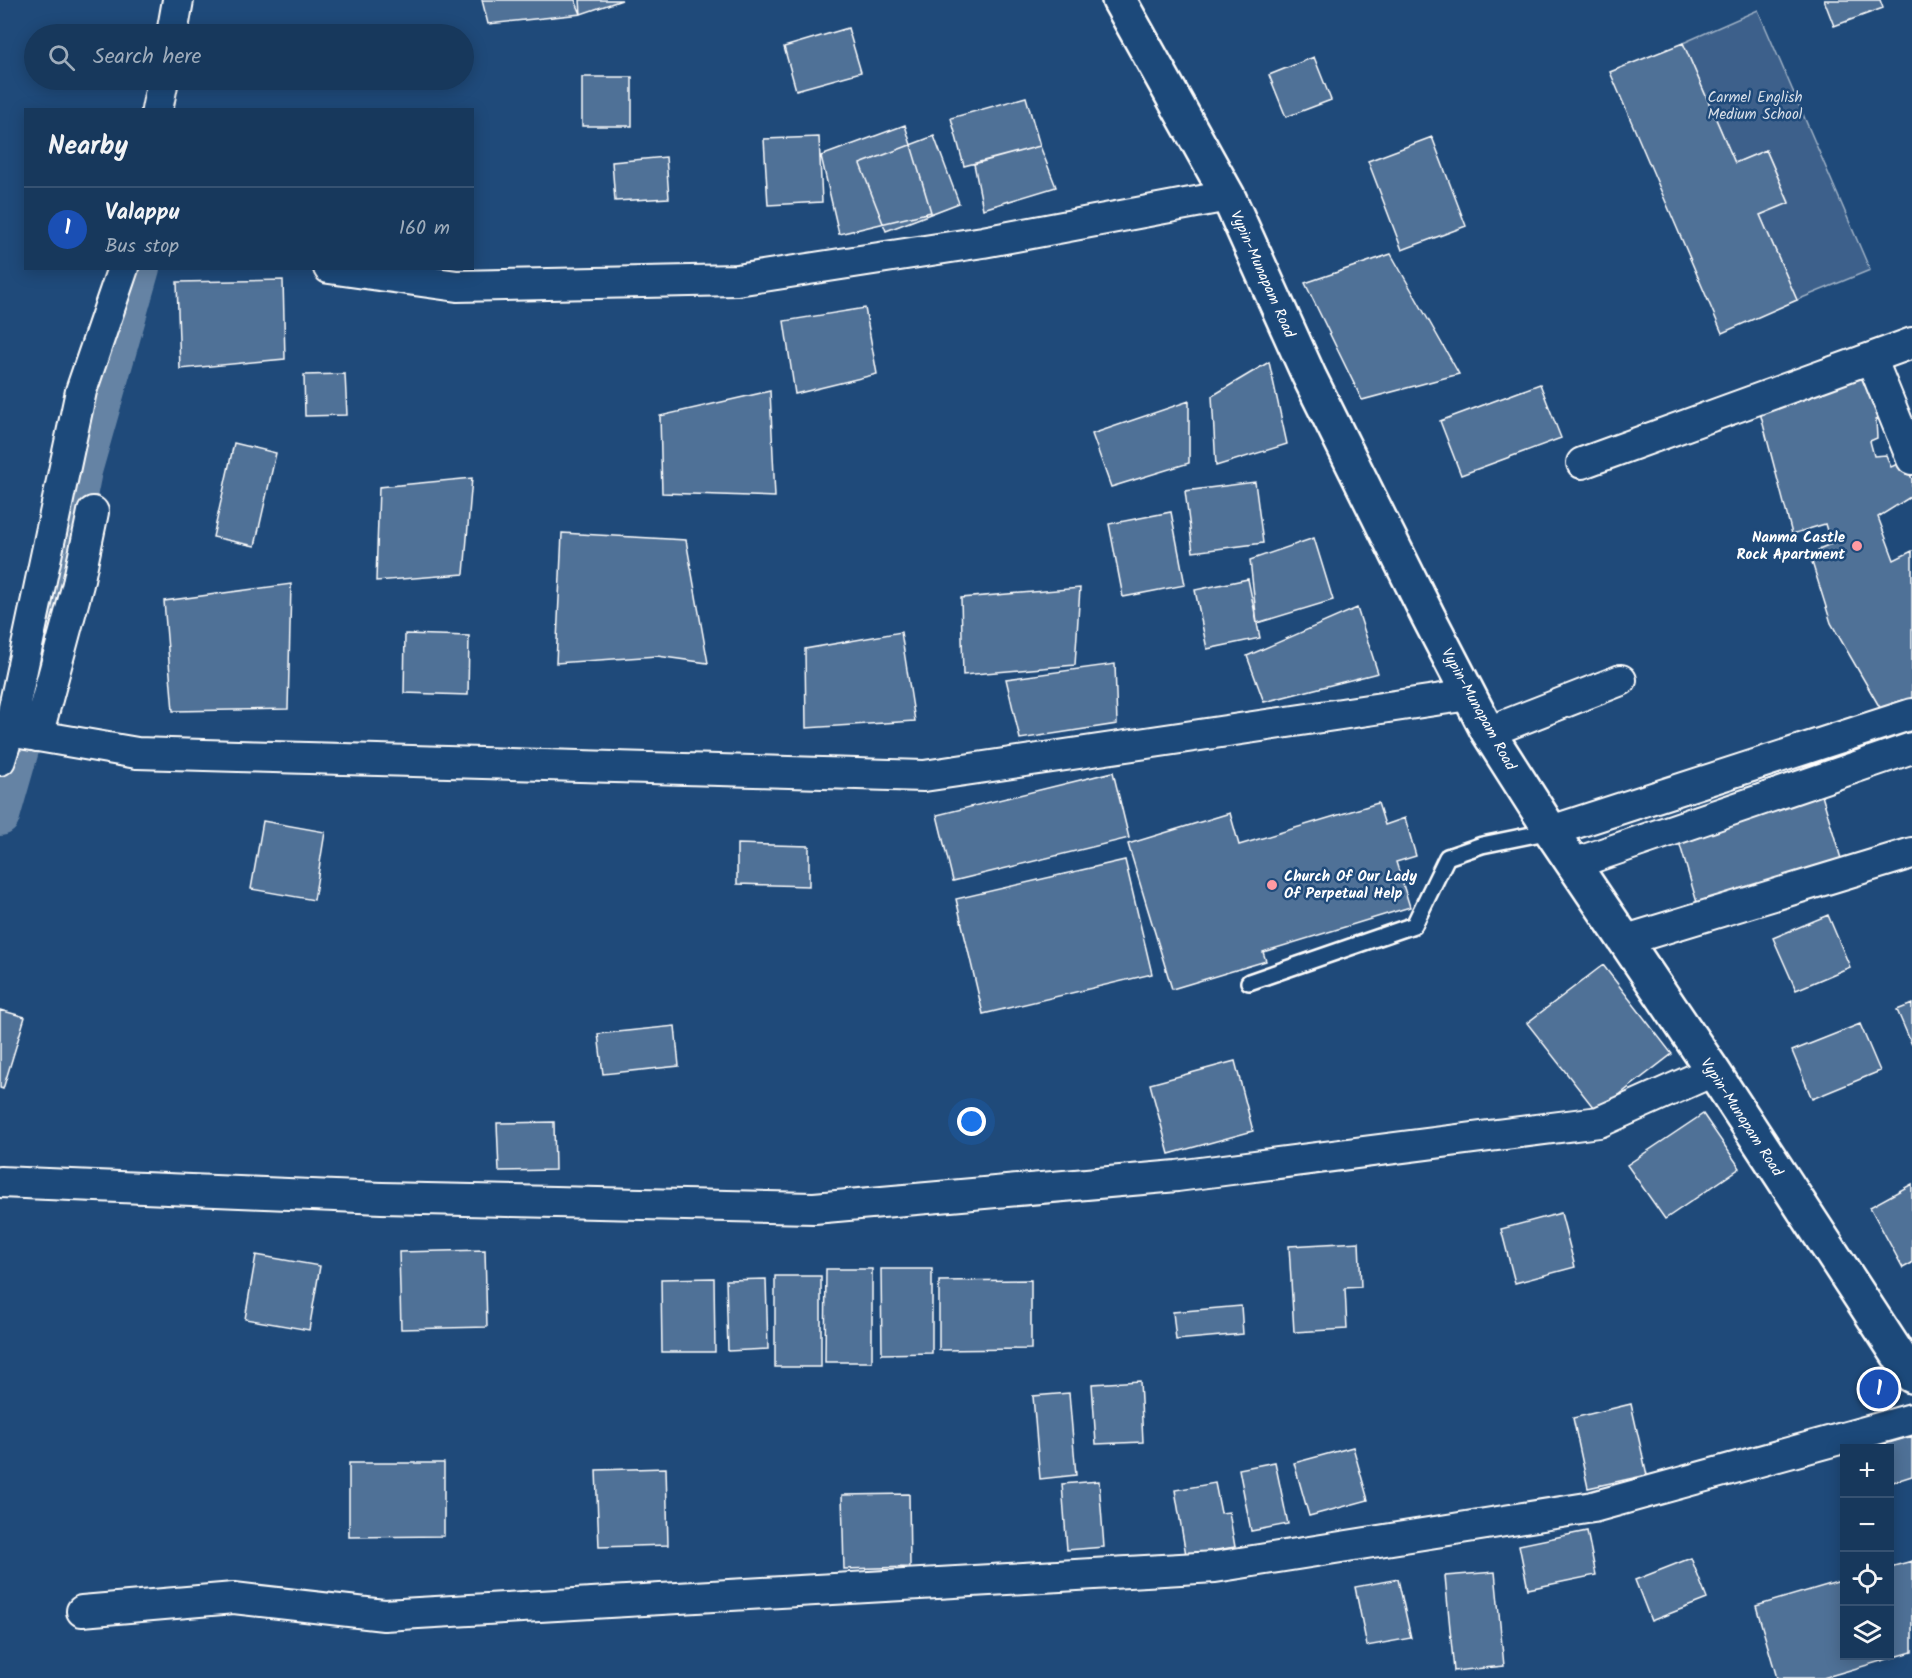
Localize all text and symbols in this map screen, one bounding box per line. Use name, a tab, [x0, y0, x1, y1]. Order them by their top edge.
search box	[24, 24, 474, 90]
text: Search here	[93, 40, 201, 75]
icon: search	[45, 41, 78, 74]
park label: Carmel English Medium School	[1708, 86, 1803, 127]
text: Nearby	[48, 126, 128, 168]
text: Valappu	[105, 196, 179, 231]
street label: Vypin-Munapam Road	[1223, 207, 1301, 342]
text: 1	[64, 213, 71, 245]
text: 160 m	[399, 213, 450, 245]
text: Bus stop	[105, 231, 179, 263]
place label: Nanma Castle Rock Apartment	[1737, 526, 1846, 567]
marker: Nanma Castle Rock Apartment	[1850, 539, 1864, 553]
street label: Vypin-Munapam Road	[1434, 644, 1522, 776]
place label: Church Of Our Lady Of Perpetual Help	[1284, 865, 1417, 906]
marker: Church Of Our Lady Of Perpetual Help	[1265, 878, 1279, 892]
street label: Vypin-Munapam Road	[1694, 1054, 1789, 1182]
your location	[957, 1107, 986, 1136]
pin: 1	[1860, 1366, 1898, 1412]
map controls	[1840, 1444, 1894, 1660]
button: +	[1840, 1444, 1894, 1498]
button: −	[1840, 1498, 1894, 1552]
button: locate	[1840, 1552, 1894, 1606]
button: layers	[1840, 1606, 1894, 1660]

